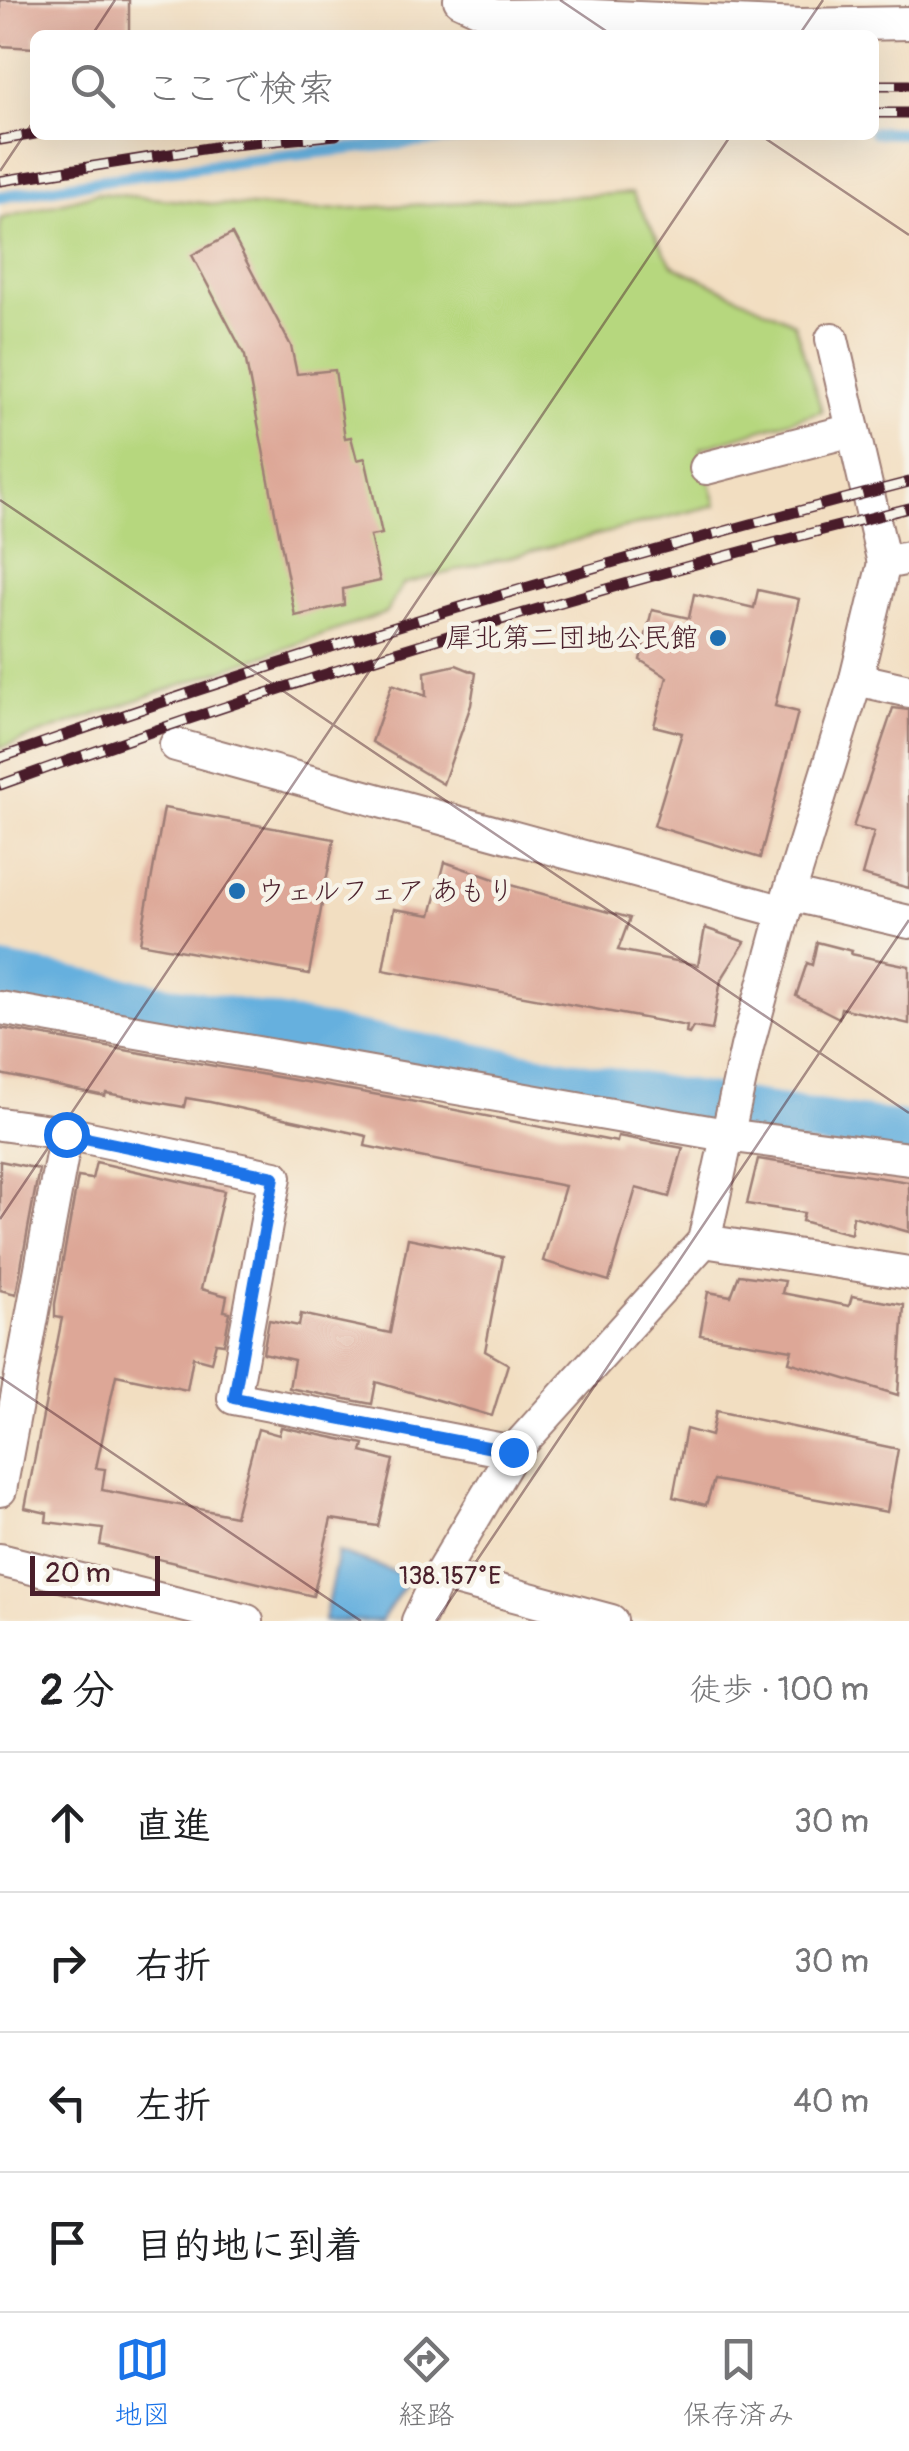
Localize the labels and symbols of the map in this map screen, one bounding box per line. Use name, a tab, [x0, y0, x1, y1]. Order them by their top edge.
place label: 犀北第二団地公民館	[446, 621, 698, 656]
marker: 犀北第二団地公民館	[707, 627, 729, 649]
place label: ウェルフェア あもり	[257, 874, 515, 909]
marker: ウェルフェア あもり	[226, 880, 248, 902]
route start	[44, 1112, 90, 1158]
route end	[491, 1430, 537, 1476]
scale bar	[30, 1551, 160, 1596]
text: 138.157°E	[399, 1561, 501, 1592]

